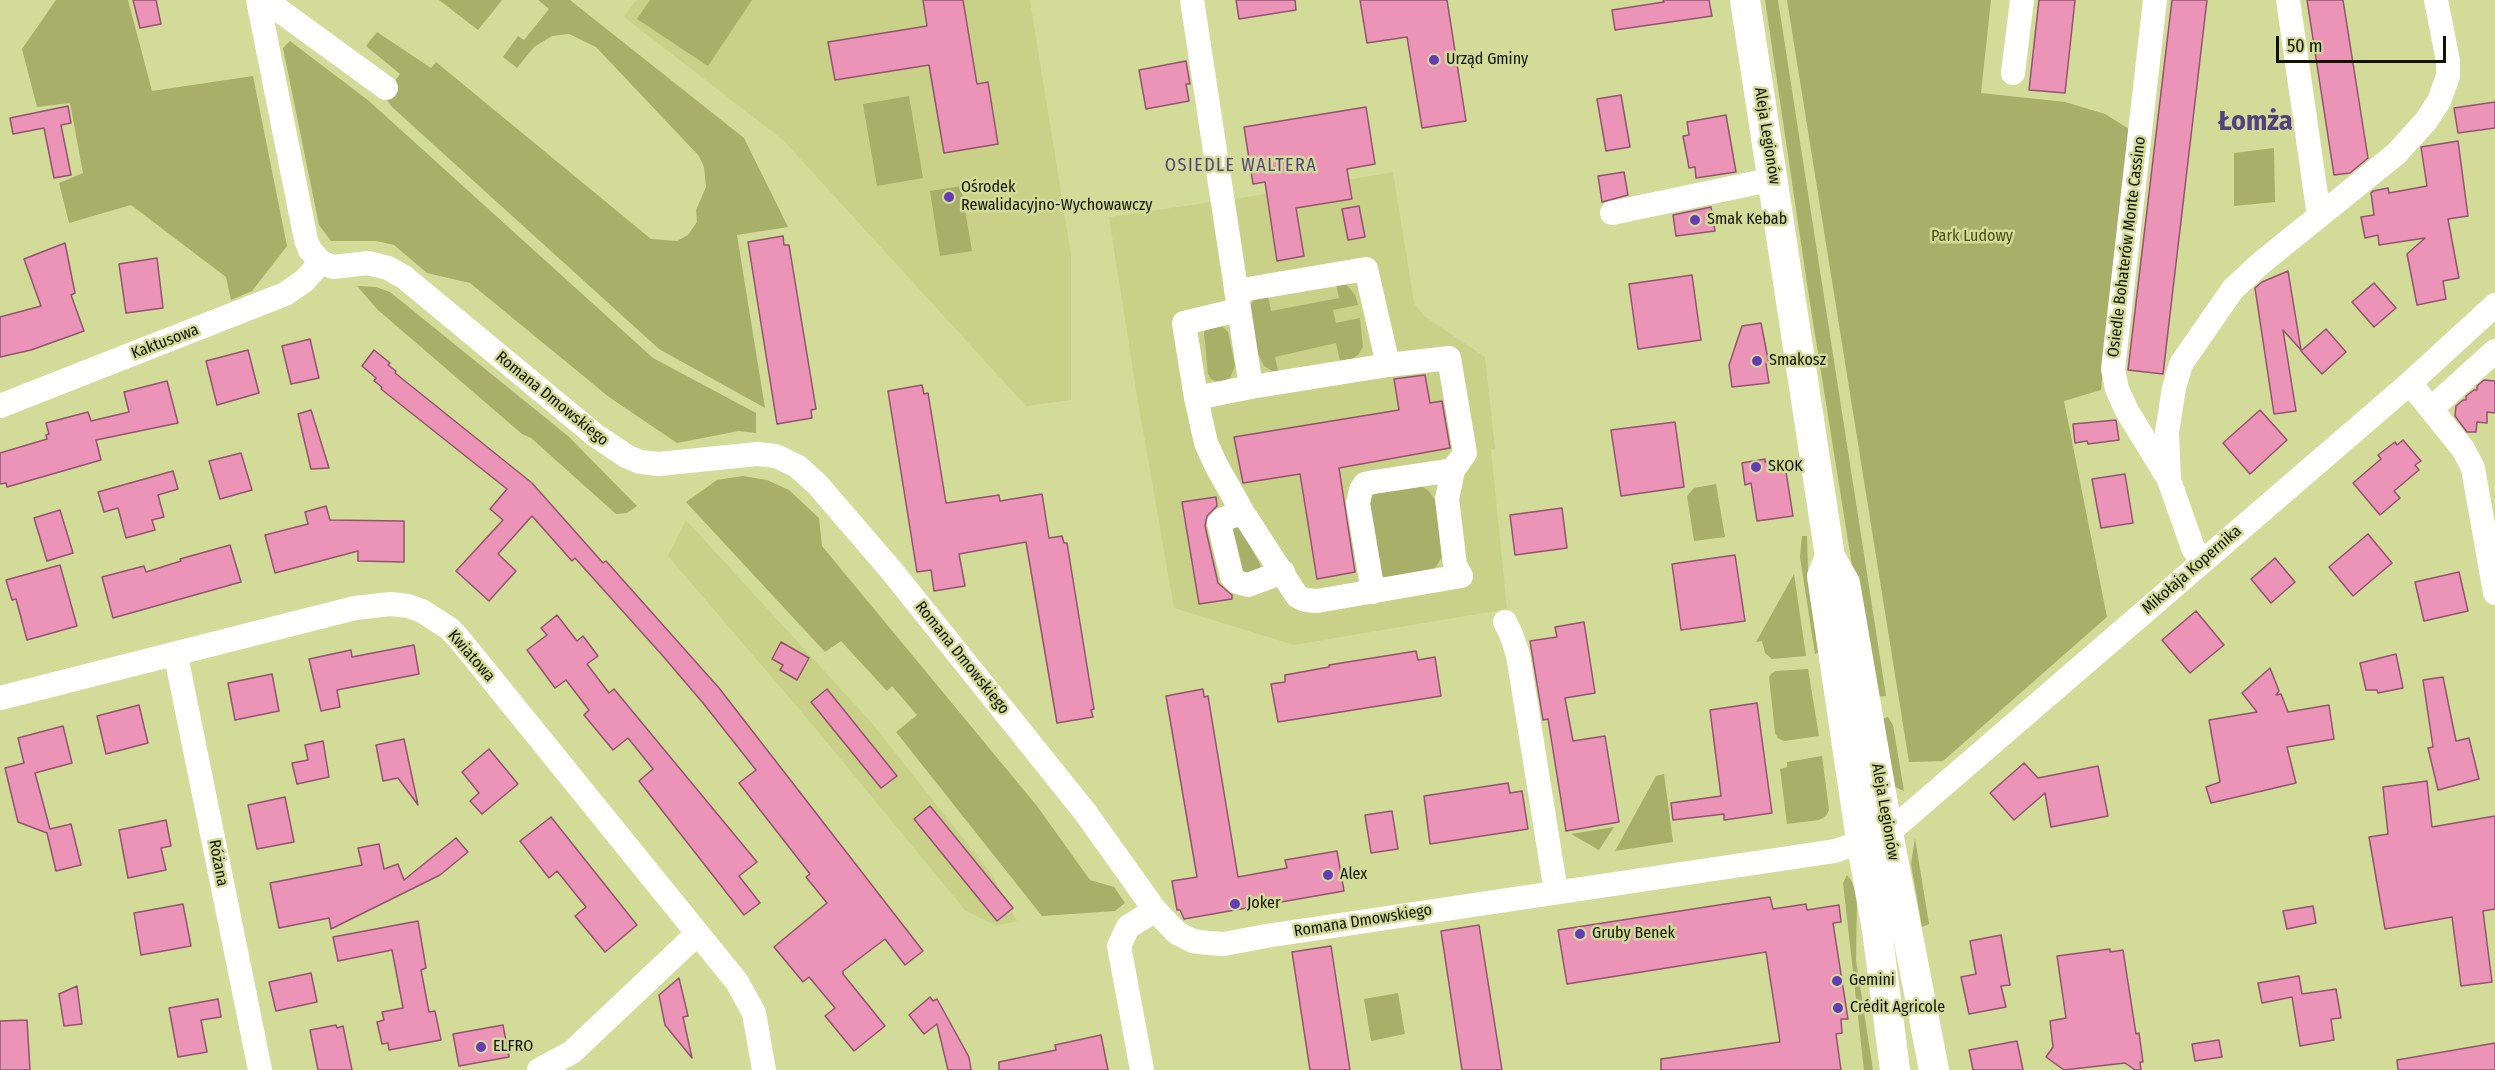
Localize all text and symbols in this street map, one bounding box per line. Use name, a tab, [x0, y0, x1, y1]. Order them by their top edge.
scale bar	[2279, 24, 2448, 62]
text: 50 m	[2287, 35, 2323, 57]
place label: Urząd Gminy	[1446, 50, 1528, 70]
marker: Urząd Gminy	[1427, 53, 1441, 67]
street label: Aleja Legionów	[1750, 86, 1784, 186]
district label: Łomża	[2217, 105, 2293, 139]
street label: Osiedle Bohaterów Monte Cassino	[2104, 136, 2150, 358]
district label: OSIEDLE WALTERA	[1165, 155, 1317, 177]
place label: Ośrodek Rewalidacyjno-Wychowawczy	[961, 178, 1152, 216]
marker: Ośrodek Rewalidacyjno-Wychowawczy	[942, 190, 956, 204]
place label: Smak Kebab	[1707, 210, 1787, 230]
marker: Smak Kebab	[1688, 213, 1702, 227]
park label: Park Ludowy	[1931, 227, 2013, 247]
street label: Kaktusowa	[129, 320, 201, 364]
street label: Romana Dmowskiego	[492, 348, 612, 450]
place label: Smakosz	[1769, 351, 1826, 371]
marker: Smakosz	[1750, 354, 1764, 368]
place label: SKOK	[1768, 457, 1803, 477]
marker: SKOK	[1749, 460, 1763, 474]
street label: Mikołaja Kopernika	[2138, 522, 2246, 618]
street label: Romana Dmowskiego	[911, 598, 1013, 718]
street label: Kwiatowa	[443, 626, 499, 686]
street label: Aleja Legionów	[1867, 762, 1903, 862]
street label: Różana	[204, 838, 232, 888]
place label: Alex	[1340, 865, 1367, 885]
marker: Alex	[1321, 868, 1335, 882]
place label: Joker	[1247, 894, 1281, 914]
marker: Joker	[1228, 897, 1242, 911]
street label: Romana Dmowskiego	[1293, 901, 1433, 941]
place label: Gruby Benek	[1592, 924, 1675, 944]
marker: Gruby Benek	[1573, 927, 1587, 941]
place label: Gemini	[1849, 971, 1895, 991]
marker: Gemini	[1830, 974, 1844, 988]
place label: Crédit Agricole	[1850, 998, 1945, 1018]
marker: Crédit Agricole	[1831, 1001, 1845, 1015]
place label: ELFRO	[493, 1037, 533, 1057]
marker: ELFRO	[474, 1040, 488, 1054]

